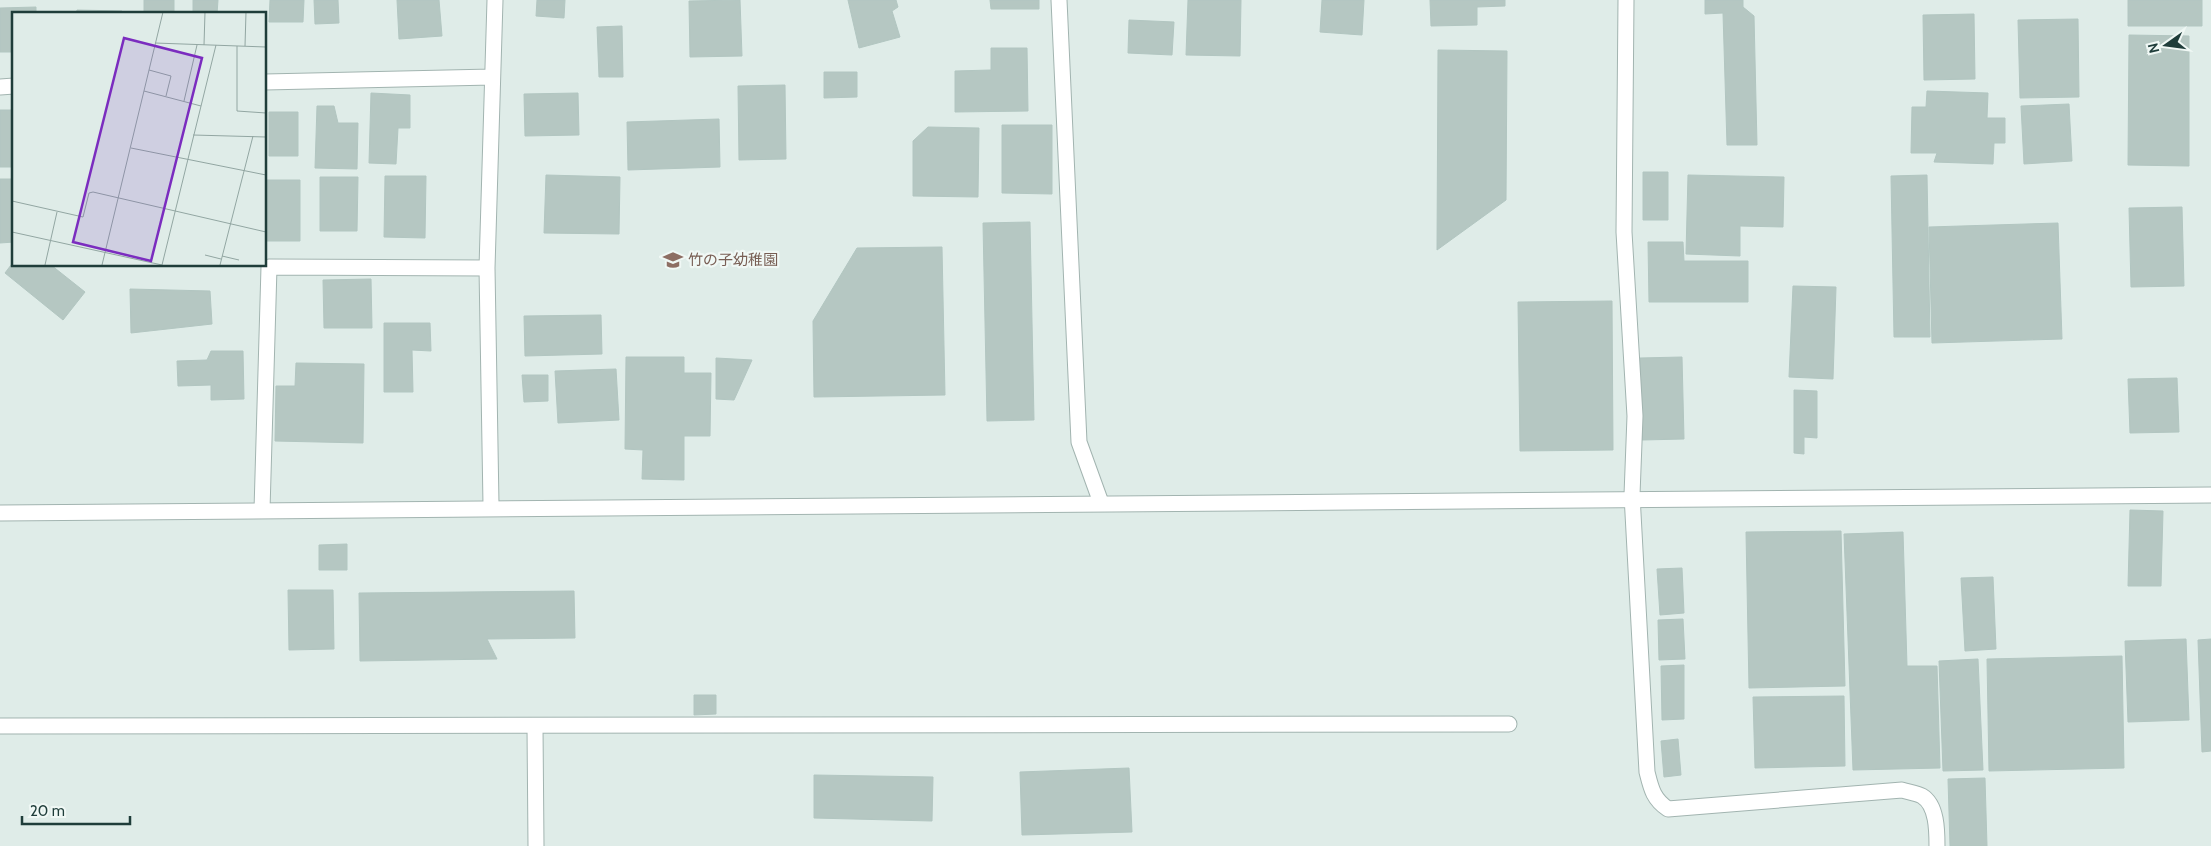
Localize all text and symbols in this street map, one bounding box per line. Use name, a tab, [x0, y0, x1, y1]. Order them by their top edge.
inset map	[12, 12, 266, 266]
north arrow	[2141, 20, 2191, 70]
text: N	[2143, 41, 2163, 55]
school or university icon: 竹の子幼稚園	[662, 249, 684, 271]
place label: 竹の子幼稚園	[688, 251, 778, 269]
scale bar	[22, 794, 130, 826]
text: 20 m	[30, 802, 65, 820]

